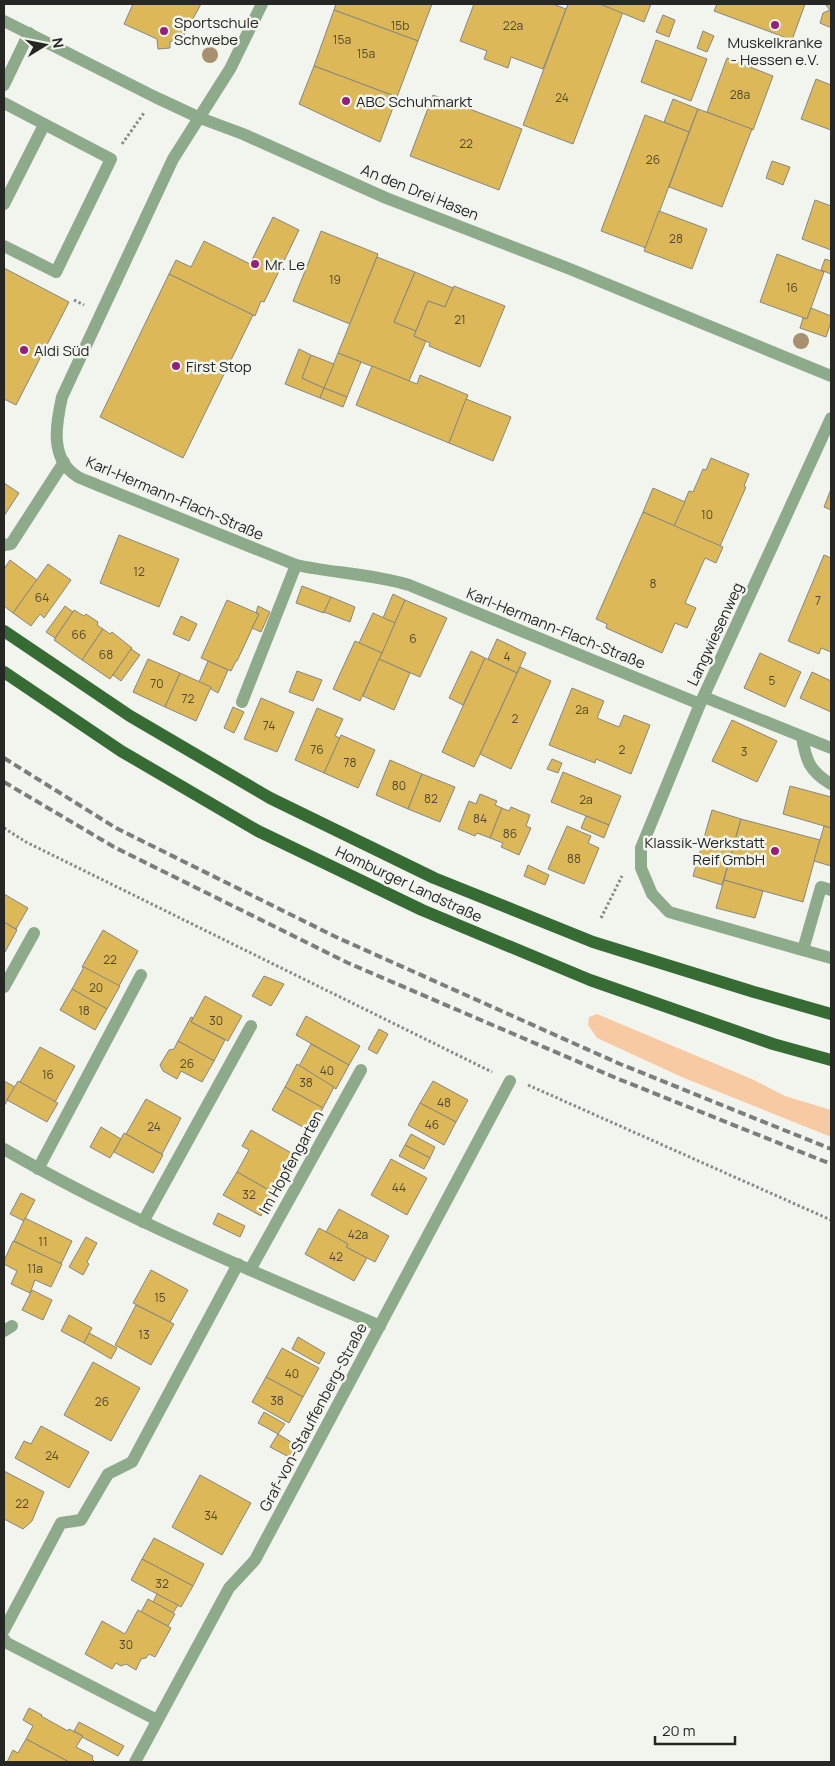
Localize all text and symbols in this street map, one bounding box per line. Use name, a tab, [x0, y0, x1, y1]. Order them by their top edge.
place label: Sportschule Schwebe	[174, 12, 259, 50]
house number: 15b	[391, 17, 409, 34]
house number: 22a	[503, 17, 523, 34]
marker: Muskelkranke - Hessen e.V.	[769, 19, 781, 31]
north arrow	[20, 20, 70, 70]
marker: Sportschule Schwebe	[158, 25, 170, 37]
house number: 15a	[333, 31, 351, 48]
place label: Muskelkranke - Hessen e.V.	[728, 32, 823, 70]
text: N	[48, 36, 69, 49]
house number: 15a	[357, 45, 375, 62]
house number: 28a	[730, 86, 750, 103]
house number: 24	[555, 89, 569, 106]
place label: ABC Schuhmarkt	[356, 91, 473, 112]
marker: ABC Schuhmarkt	[340, 95, 352, 107]
house number: 22	[459, 135, 473, 152]
house number: 26	[646, 151, 660, 168]
street label: An den Drei Hasen	[358, 159, 482, 225]
house number: 28	[669, 230, 683, 247]
place label: Mr. Le	[265, 254, 305, 275]
marker: Mr. Le	[249, 258, 261, 270]
house number: 19	[329, 271, 341, 288]
house number: 16	[786, 279, 798, 296]
house number: 21	[454, 311, 466, 328]
place label: Aldi Süd	[34, 340, 89, 361]
marker: Aldi Süd	[18, 344, 30, 356]
place label: First Stop	[186, 356, 252, 377]
marker: First Stop	[170, 360, 182, 372]
street label: Karl-Hermann-Flach-Straße	[83, 451, 267, 545]
house number: 10	[701, 506, 713, 523]
house number: 12	[133, 563, 145, 580]
house number: 8	[650, 575, 657, 592]
street label: Langwiesenweg	[682, 579, 748, 689]
street label: Karl-Hermann-Flach-Straße	[463, 582, 649, 674]
house number: 64	[35, 589, 49, 606]
house number: 7	[815, 592, 821, 609]
house number: 66	[72, 626, 86, 643]
house number: 6	[409, 630, 417, 647]
house number: 68	[99, 646, 113, 663]
house number: 4	[503, 648, 511, 665]
house number: 5	[769, 672, 776, 689]
house number: 70	[150, 675, 164, 692]
house number: 72	[182, 690, 195, 707]
house number: 2a	[575, 701, 589, 718]
house number: 2	[512, 710, 519, 727]
house number: 74	[263, 717, 275, 734]
house number: 76	[310, 741, 324, 758]
house number: 2	[619, 741, 626, 758]
house number: 3	[741, 743, 747, 760]
house number: 78	[344, 754, 357, 771]
house number: 80	[392, 777, 406, 794]
house number: 82	[424, 790, 438, 807]
house number: 2a	[579, 791, 593, 808]
house number: 84	[473, 810, 487, 827]
house number: 86	[503, 825, 517, 842]
place label: Klassik-Werkstatt Reif GmbH	[644, 832, 765, 870]
street label: Homburger Landstraße	[332, 841, 486, 927]
marker: Klassik-Werkstatt Reif GmbH	[769, 845, 781, 857]
house number: 88	[567, 850, 581, 867]
house number: 22	[103, 951, 117, 968]
house number: 20	[89, 979, 103, 996]
house number: 18	[78, 1002, 90, 1019]
house number: 30	[209, 1012, 223, 1029]
house number: 26	[180, 1055, 194, 1072]
house number: 40	[320, 1062, 334, 1079]
house number: 16	[42, 1066, 54, 1083]
house number: 38	[299, 1074, 313, 1091]
house number: 48	[437, 1094, 451, 1111]
street label: Im Hopfengarten	[254, 1106, 328, 1218]
house number: 46	[425, 1116, 439, 1133]
house number: 24	[147, 1118, 161, 1135]
house number: 44	[392, 1179, 406, 1196]
house number: 32	[242, 1186, 256, 1203]
house number: 42a	[348, 1226, 368, 1243]
house number: 11	[38, 1233, 48, 1250]
house number: 42	[329, 1248, 343, 1265]
house number: 11a	[27, 1260, 43, 1277]
house number: 15	[154, 1289, 166, 1306]
street label: Graf-von-Stauffenberg-Straße	[254, 1319, 372, 1515]
house number: 13	[138, 1326, 150, 1343]
house number: 40	[285, 1365, 299, 1382]
house number: 38	[270, 1392, 284, 1409]
house number: 26	[95, 1393, 109, 1410]
house number: 24	[45, 1447, 59, 1464]
house number: 22	[15, 1495, 29, 1512]
house number: 34	[204, 1507, 218, 1524]
house number: 32	[155, 1575, 169, 1592]
house number: 30	[119, 1636, 133, 1653]
scale bar	[655, 1714, 735, 1746]
text: 20 m	[662, 1720, 695, 1741]

